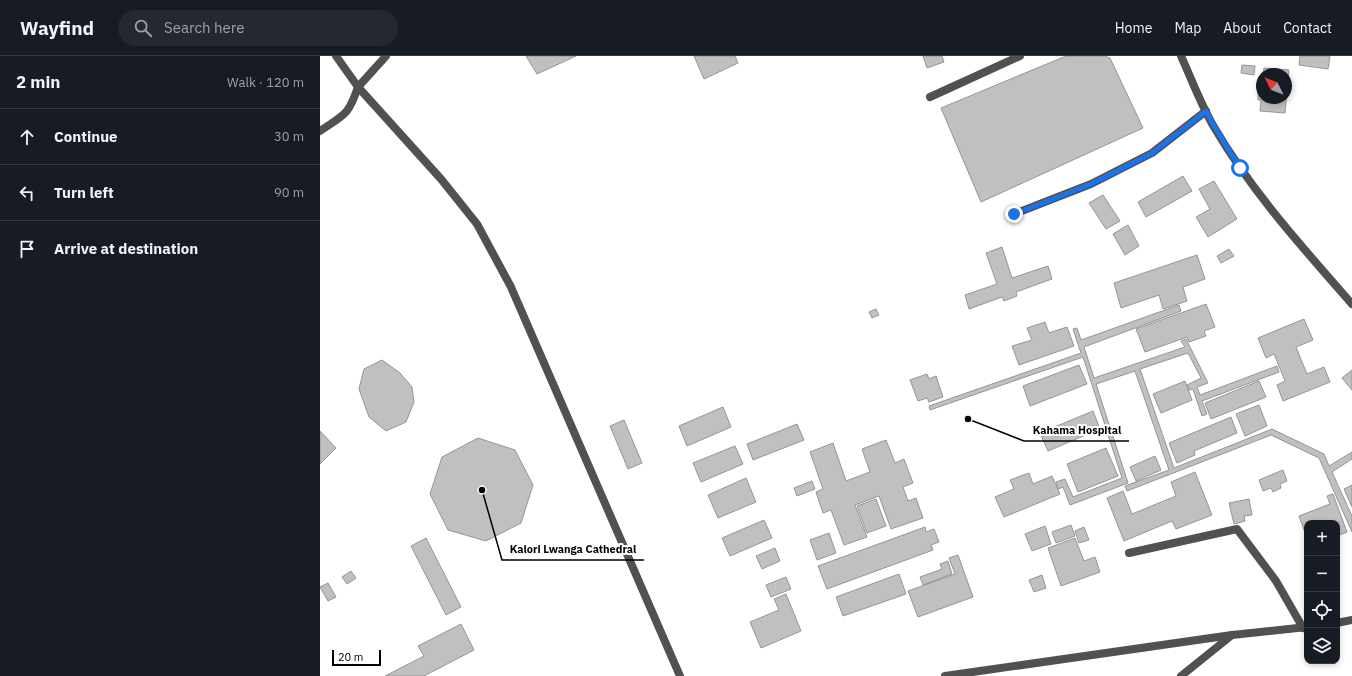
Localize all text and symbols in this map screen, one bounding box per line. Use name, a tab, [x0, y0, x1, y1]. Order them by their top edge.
search box	[118, 10, 398, 46]
text: Wayfind	[20, 16, 94, 40]
icon: search	[132, 17, 154, 39]
text: Search here	[164, 18, 244, 37]
text: Home	[1115, 19, 1152, 37]
text: Map	[1174, 19, 1201, 37]
text: About	[1223, 19, 1261, 37]
text: Contact	[1283, 19, 1332, 37]
north arrow	[1256, 68, 1292, 104]
text: 2 min	[16, 71, 60, 93]
text: Walk · 120 m	[227, 74, 304, 91]
icon: ahead	[16, 126, 38, 148]
text: Continue	[54, 127, 118, 146]
text: 30 m	[274, 128, 304, 145]
route start	[1231, 159, 1249, 177]
icon: left	[16, 182, 38, 204]
text: Turn left	[54, 183, 114, 202]
text: 90 m	[274, 184, 304, 201]
route end	[1005, 205, 1023, 223]
icon: arrive	[16, 238, 38, 260]
text: Arrive at destination	[54, 239, 198, 258]
callout: Kahama Hospital	[1024, 418, 1129, 441]
text: Kahama Hospital	[1033, 423, 1122, 437]
map controls	[1304, 520, 1340, 664]
button: +	[1304, 520, 1340, 556]
callout: Kalori Lwanga Cathedral	[502, 537, 644, 560]
text: Kalori Lwanga Cathedral	[510, 542, 637, 556]
button: −	[1304, 556, 1340, 592]
button: locate	[1304, 592, 1340, 628]
button: layers	[1304, 628, 1340, 664]
scale bar	[332, 648, 381, 667]
text: 20 m	[338, 650, 363, 664]

